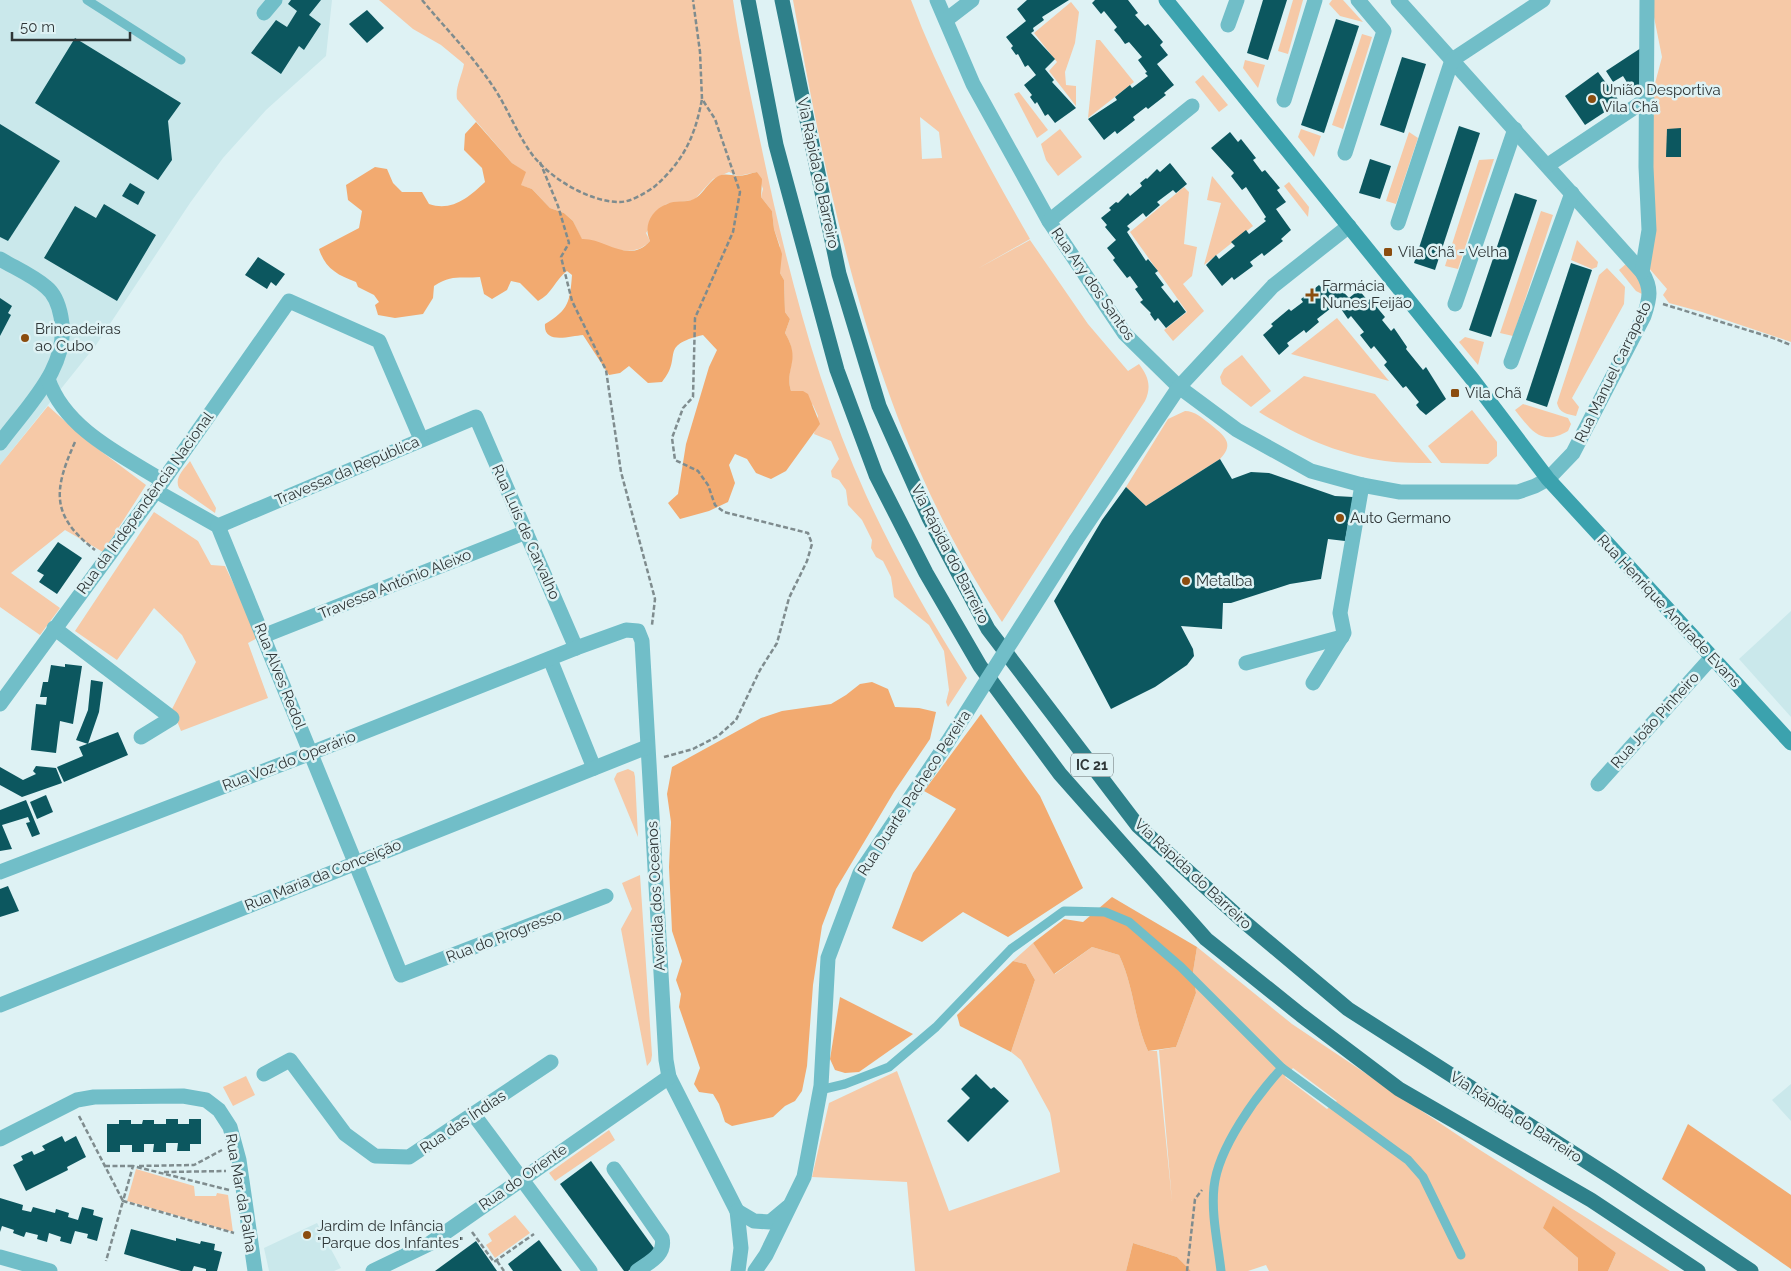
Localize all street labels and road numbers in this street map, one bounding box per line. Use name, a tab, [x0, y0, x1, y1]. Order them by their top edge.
street label: Via Rápida do Barreiro	[793, 96, 843, 250]
street label: Rua Ary dos Santos	[1047, 224, 1139, 344]
street label: Rua Manuel Carrapeto	[1571, 298, 1655, 445]
street label: Rua da Independência Nacional	[73, 408, 218, 598]
street label: Travessa da República	[272, 432, 422, 510]
street label: Rua Luís de Carvalho	[488, 462, 564, 602]
street label: Via Rápida do Barreiro	[907, 481, 993, 627]
street label: Rua Henrique Andrade Evans	[1593, 531, 1745, 691]
street label: Travessa António Aleixo	[316, 545, 474, 623]
street label: Rua Alves Redol	[251, 621, 310, 732]
street label: Rua João Pinheiro	[1607, 668, 1703, 772]
street label: Rua Duarte Pacheco Pereira	[854, 707, 974, 879]
street label: Rua Voz do Operário	[220, 727, 358, 795]
road number: IC 21	[1071, 754, 1113, 776]
street label: Via Rápida do Barreiro	[1131, 815, 1255, 933]
street label: Avenida dos Oceanos	[643, 821, 669, 971]
street label: Rua Maria da Conceição	[242, 835, 404, 915]
street label: Rua do Progresso	[444, 906, 564, 966]
street label: Via Rápida do Barreiro	[1447, 1068, 1585, 1166]
street label: Rua das Índias	[417, 1087, 509, 1157]
street label: Rua Mar da Palha	[222, 1132, 260, 1254]
street label: Rua do Oriente	[475, 1140, 571, 1214]

